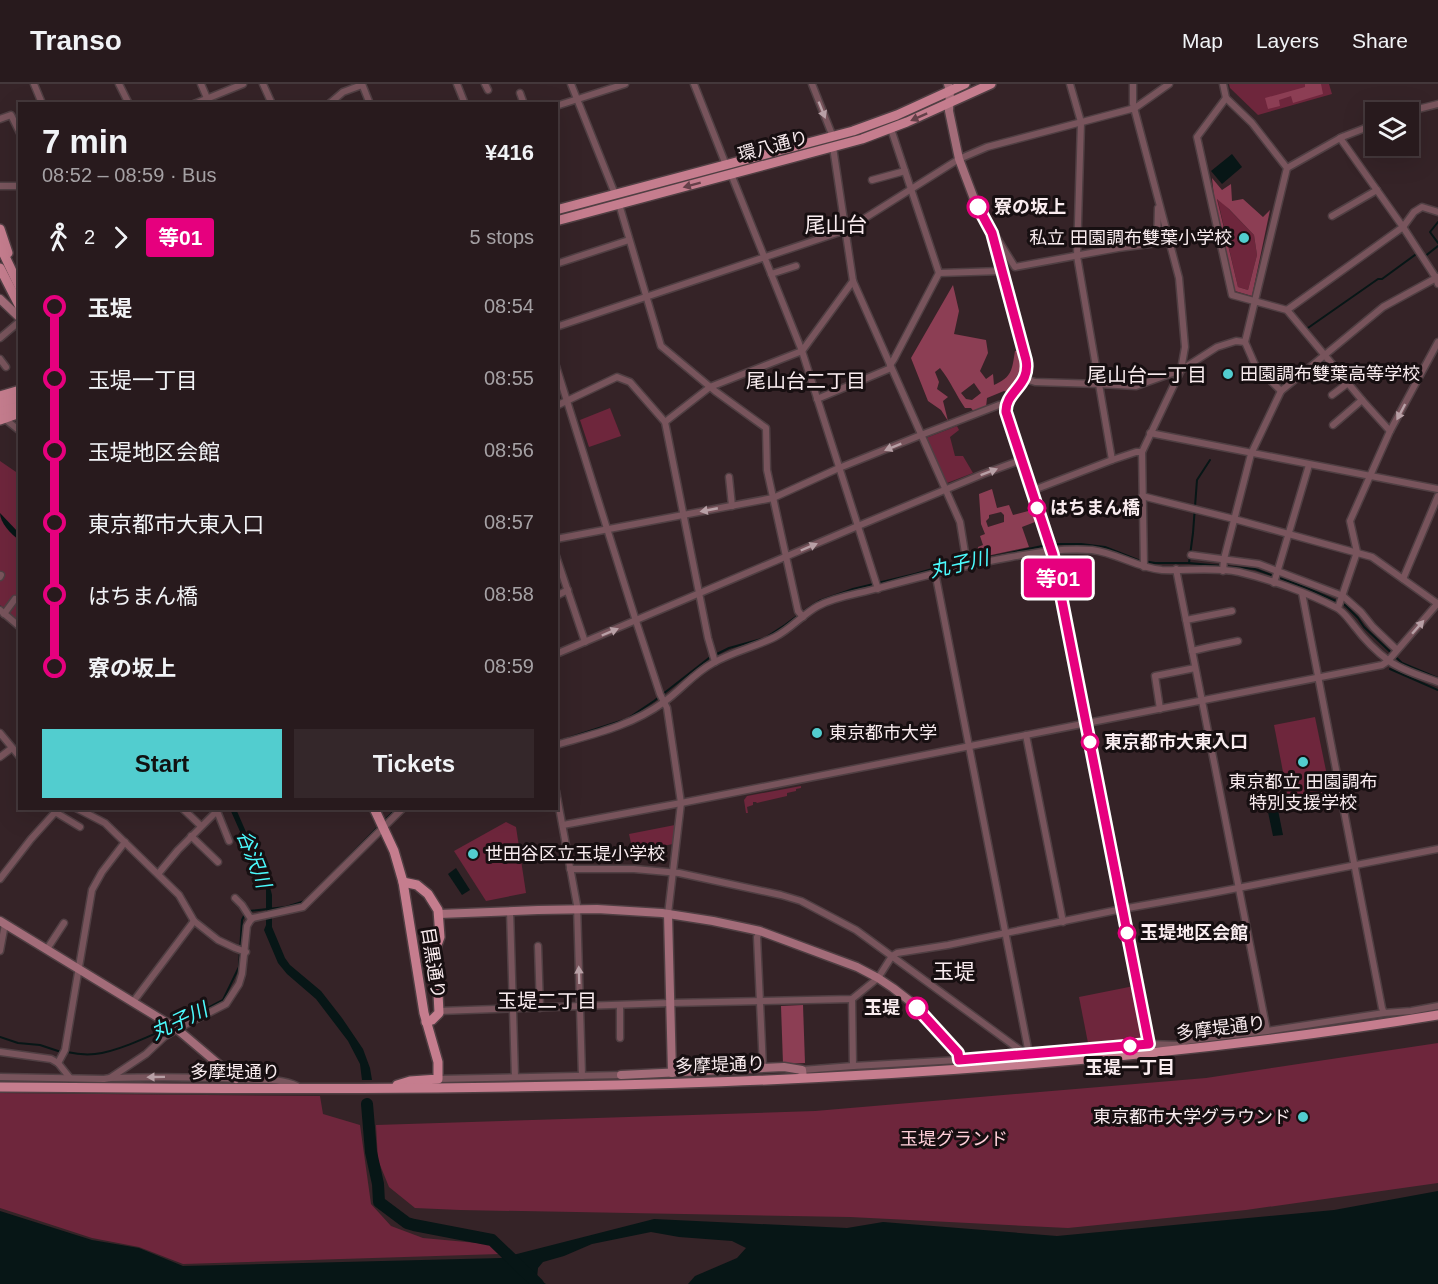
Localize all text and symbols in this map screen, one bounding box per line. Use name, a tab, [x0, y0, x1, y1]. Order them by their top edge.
text: Transo	[30, 25, 122, 56]
text: Map	[1182, 29, 1223, 52]
text: Layers	[1256, 29, 1319, 52]
text: Share	[1352, 29, 1408, 52]
one-way arrow	[817, 102, 827, 120]
map controls	[1365, 102, 1419, 156]
button: layers	[1365, 102, 1419, 156]
one-way arrow	[910, 112, 927, 121]
text: 7 min	[42, 123, 128, 160]
street label: 環八通り	[736, 127, 810, 165]
text: ¥416	[485, 140, 534, 165]
text: 08:52 – 08:59 · Bus	[42, 164, 217, 186]
one-way arrow	[683, 181, 701, 190]
marker: 寮の坂上	[967, 196, 989, 218]
place label: 寮の坂上	[994, 197, 1066, 217]
district label: 尾山台	[805, 213, 868, 236]
icon: walk	[42, 221, 75, 254]
icon: forward	[104, 221, 137, 254]
text: 2	[84, 226, 95, 248]
text: 等01	[158, 226, 202, 249]
text: 5 stops	[470, 226, 534, 248]
place label: 私立 田園調布雙葉小学校	[1029, 228, 1232, 248]
marker: 私立 田園調布雙葉小学校	[1237, 231, 1251, 245]
text: 08:54	[484, 295, 534, 317]
text: 玉堤	[88, 296, 132, 321]
district label: 尾山台一丁目	[1087, 364, 1207, 386]
place label: 田園調布雙葉高等学校	[1240, 364, 1420, 384]
text: 08:55	[484, 367, 534, 389]
marker: 田園調布雙葉高等学校	[1221, 367, 1235, 381]
text: 玉堤一丁目	[88, 368, 198, 393]
district label: 尾山台二丁目	[746, 370, 866, 392]
one-way arrow	[1396, 404, 1406, 421]
text: 08:56	[484, 439, 534, 461]
text: 玉堤地区会館	[88, 440, 220, 465]
one-way arrow	[884, 442, 901, 451]
one-way arrow	[980, 466, 998, 476]
place label: はちまん橋	[1050, 498, 1140, 518]
marker: はちまん橋	[1028, 499, 1046, 517]
one-way arrow	[700, 506, 719, 515]
text: 08:57	[484, 511, 534, 533]
text: 東京都市大東入口	[88, 512, 264, 537]
one-way arrow	[800, 541, 818, 551]
water label: 丸子川	[927, 546, 993, 581]
line badge: 等01	[1024, 558, 1092, 598]
text: 等01	[1036, 567, 1080, 590]
text: 08:58	[484, 583, 534, 605]
text: はちまん橋	[88, 584, 198, 609]
one-way arrow	[1411, 619, 1424, 635]
one-way arrow	[602, 627, 619, 636]
text: 08:59	[484, 655, 534, 677]
text: 寮の坂上	[88, 656, 176, 681]
place label: 東京都市大学	[829, 723, 937, 743]
marker: 東京都市大学	[810, 726, 824, 740]
button: Start	[42, 729, 282, 798]
button: Tickets	[294, 729, 534, 798]
place label: 東京都市大東入口	[1104, 732, 1248, 752]
marker: 東京都市大東入口	[1081, 733, 1099, 751]
marker: 東京都立 田園調布 特別支援学校	[1296, 755, 1310, 769]
place label: 東京都立 田園調布 特別支援学校	[1228, 772, 1378, 813]
water label: 谷沢川	[233, 827, 276, 893]
place label: 世田谷区立玉堤小学校	[485, 844, 665, 864]
marker: 世田谷区立玉堤小学校	[466, 847, 480, 861]
place label: 玉堤地区会館	[1140, 923, 1248, 943]
marker: 玉堤地区会館	[1118, 924, 1136, 942]
street label: 目黒通り	[417, 926, 449, 1000]
district label: 玉堤	[933, 960, 975, 983]
one-way arrow	[574, 966, 583, 985]
district label: 玉堤二丁目	[497, 990, 597, 1012]
marker: 玉堤	[906, 997, 928, 1019]
water label: 丸子川	[147, 998, 213, 1044]
place label: 玉堤	[864, 998, 900, 1018]
street label: 多摩堤通り	[1175, 1013, 1267, 1043]
marker: 玉堤一丁目	[1121, 1037, 1139, 1055]
street label: 多摩堤通り	[675, 1053, 765, 1077]
place label: 玉堤一丁目	[1085, 1058, 1175, 1078]
street label: 多摩堤通り	[190, 1062, 280, 1082]
one-way arrow	[147, 1072, 166, 1082]
place label: 東京都市大学グラウンド	[1093, 1107, 1291, 1127]
marker: 東京都市大学グラウンド	[1296, 1110, 1310, 1124]
park label: 玉堤グランド	[900, 1129, 1008, 1149]

